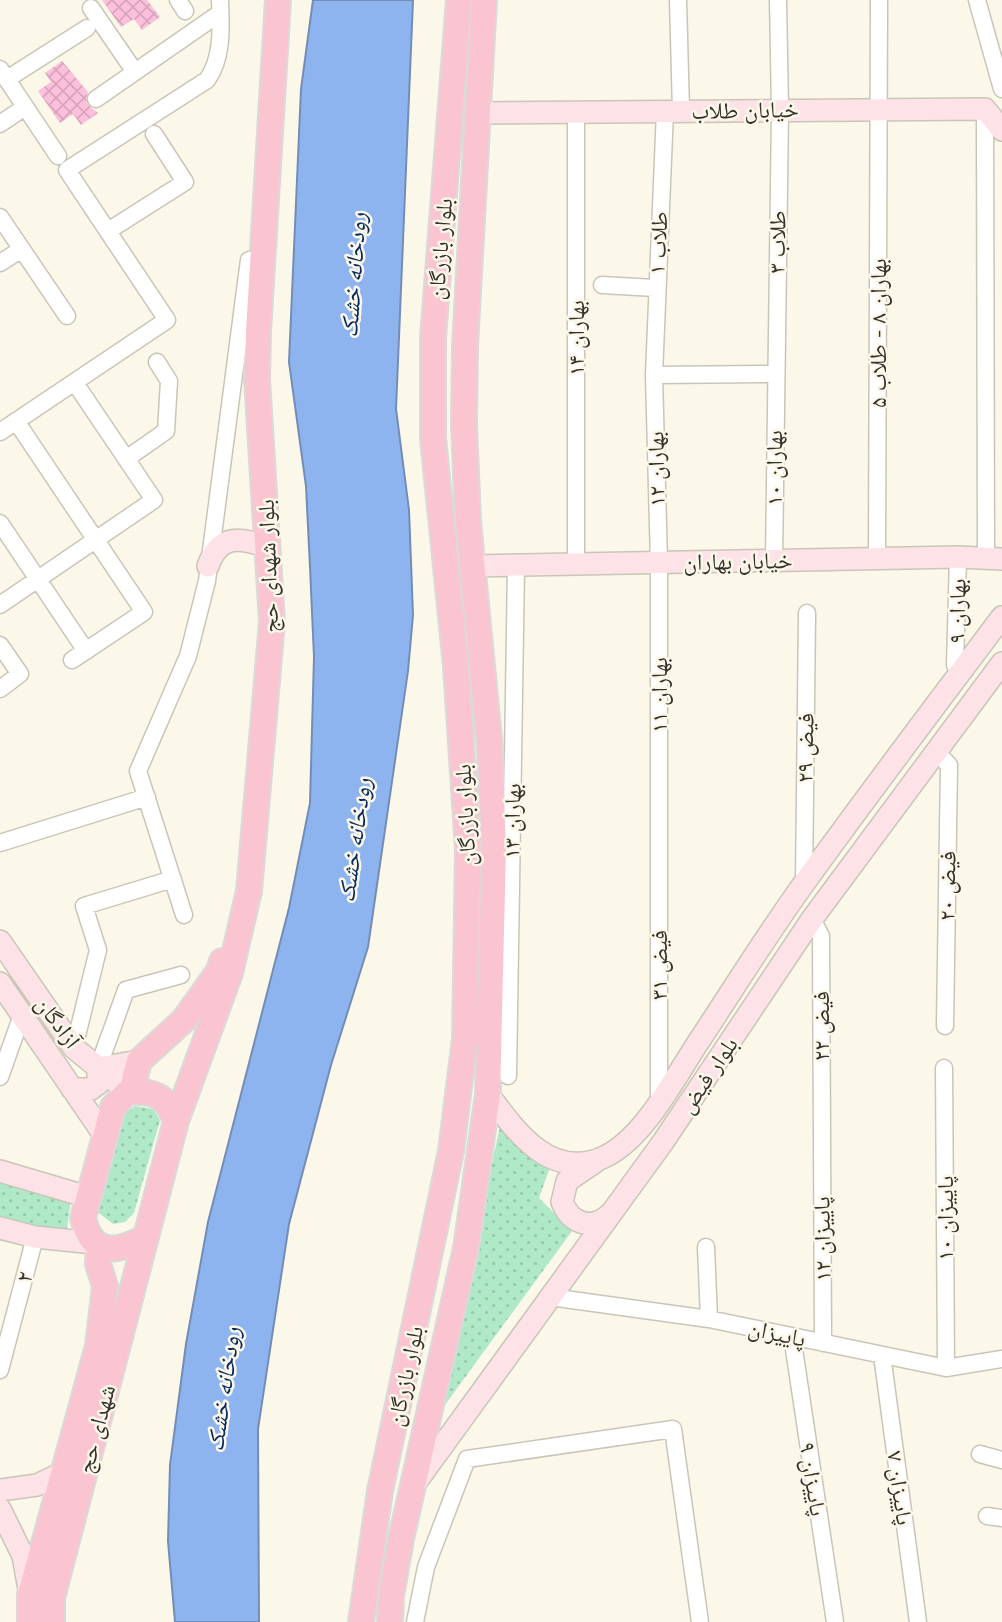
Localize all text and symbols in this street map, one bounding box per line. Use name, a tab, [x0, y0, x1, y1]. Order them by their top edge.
street label: خیابان طلاب	[691, 95, 799, 125]
street label: بلوار بازرگان	[422, 197, 458, 301]
street label: طلاب ۳	[762, 210, 792, 274]
water label: رودخانه خشک	[334, 211, 372, 339]
street label: طلاب ۱	[642, 211, 674, 275]
street label: بهاران ۸ - طلاب ۵	[864, 258, 892, 408]
street label: بهاران ۱۴	[562, 300, 590, 376]
street label: بهاران ۱۰	[760, 430, 788, 506]
street label: بهاران ۱۲	[641, 431, 671, 507]
street label: بلوار شهدای حج	[252, 499, 285, 633]
street label: خیابان بهاران	[683, 546, 793, 576]
street label: بهاران ۹	[942, 578, 972, 644]
street label: بهاران ۱۱	[645, 657, 673, 733]
street label: فیض ۲۹	[790, 713, 820, 783]
street label: بلوار بازرگان	[448, 763, 482, 867]
water label: رودخانه خشک	[331, 776, 377, 904]
street label: بهاران ۱۳	[497, 783, 527, 859]
street label: فیض ۲۰	[932, 851, 962, 921]
street label: فیض ۳۱	[645, 930, 673, 1000]
street label: آزادگان	[29, 990, 87, 1055]
street label: فیض ۲۲	[807, 991, 835, 1061]
street label: بلوار فیض	[672, 1031, 744, 1119]
street label: پاییزان ۱۰	[931, 1176, 959, 1260]
street label: پاییزان ۱۲	[807, 1196, 837, 1282]
street label: ۲	[9, 1268, 39, 1286]
street label: پاییزان	[746, 1313, 808, 1353]
street label: بلوار بازرگان	[381, 1323, 429, 1429]
water label: رودخانه خشک	[200, 1325, 246, 1453]
street label: شهدای حج	[71, 1382, 122, 1477]
street label: پاییزان ۹	[793, 1440, 833, 1518]
street label: پاییزان ۷	[881, 1449, 919, 1527]

